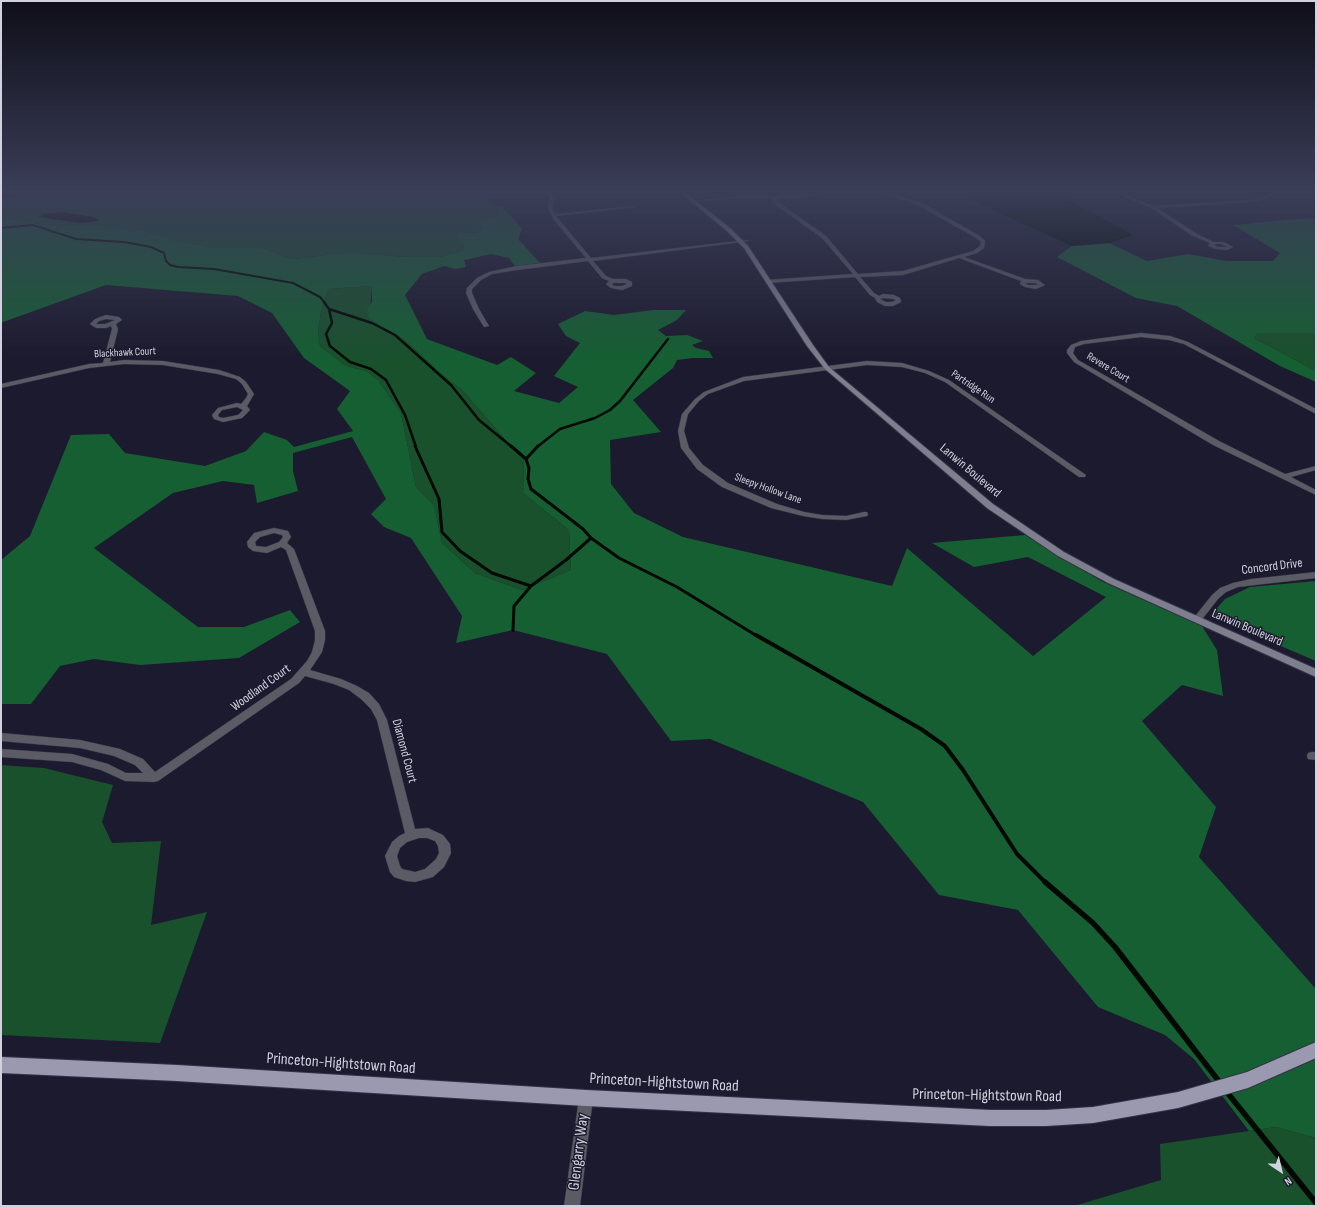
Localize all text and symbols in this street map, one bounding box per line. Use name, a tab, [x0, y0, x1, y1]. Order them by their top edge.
street label: Blackhawk Court	[94, 345, 156, 361]
street label: Revere Court	[1084, 350, 1132, 386]
street label: Partridge Run	[949, 368, 997, 406]
street label: Lanwin Boulevard	[936, 441, 1004, 501]
street label: Sleepy Hollow Lane	[733, 471, 803, 507]
street label: Concord Drive	[1241, 556, 1303, 578]
street label: Lanwin Boulevard	[1209, 606, 1285, 650]
street label: Woodland Court	[228, 661, 294, 715]
street label: Diamond Court	[388, 717, 420, 785]
street label: Princeton-Hightstown Road	[266, 1049, 416, 1079]
street label: Princeton-Hightstown Road	[589, 1070, 739, 1096]
street label: Princeton-Hightstown Road	[912, 1085, 1062, 1107]
street label: Glengarry Way	[565, 1113, 593, 1191]
north arrow	[1261, 1151, 1301, 1191]
text: N	[1282, 1174, 1294, 1188]

